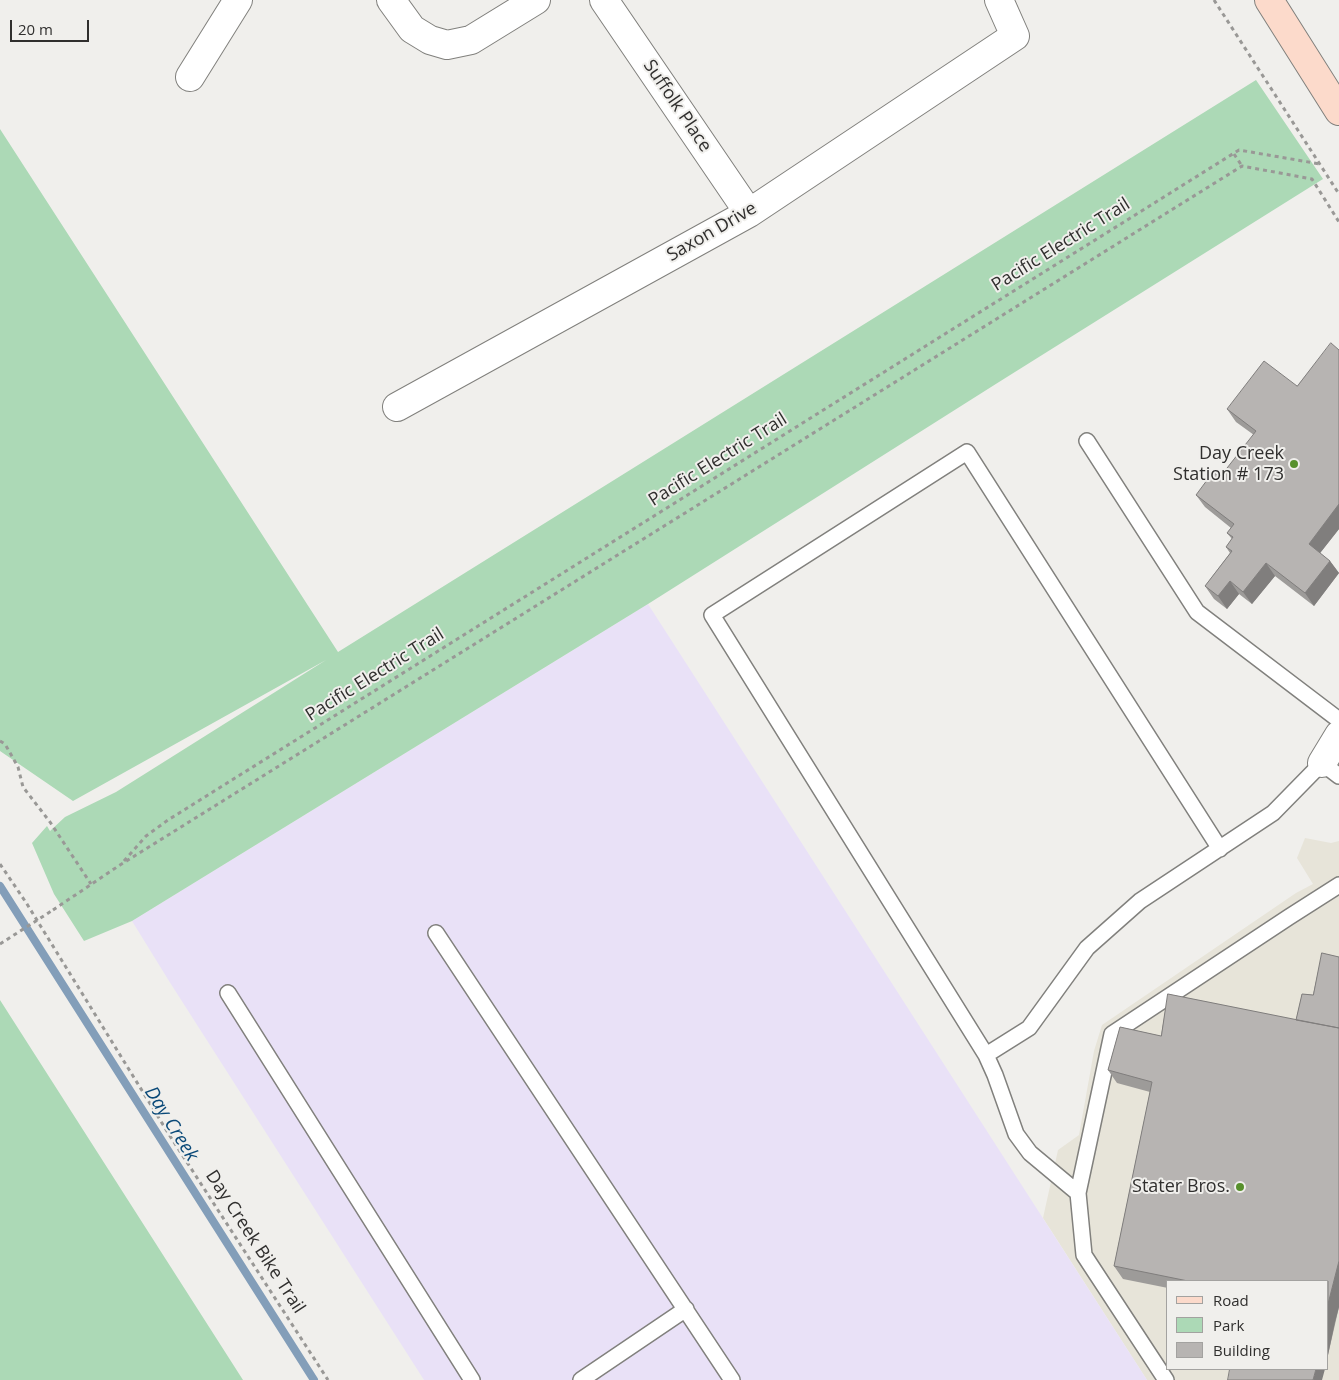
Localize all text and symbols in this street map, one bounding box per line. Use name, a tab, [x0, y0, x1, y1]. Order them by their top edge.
scale bar	[12, 10, 91, 42]
text: 20 m	[18, 19, 53, 39]
street label: Suffolk Place	[638, 56, 716, 156]
street label: Pacific Electric Trail	[988, 194, 1134, 296]
street label: Saxon Drive	[663, 198, 761, 266]
street label: Pacific Electric Trail	[645, 409, 791, 511]
place label: Day Creek Station # 173	[1173, 443, 1284, 486]
marker: Day Creek Station # 173	[1288, 458, 1300, 470]
street label: Pacific Electric Trail	[302, 624, 448, 726]
water label: Day Creek	[139, 1082, 203, 1166]
street label: Day Creek Bike Trail	[201, 1166, 309, 1318]
place label: Stater Bros.	[1132, 1176, 1230, 1198]
marker: Stater Bros.	[1234, 1181, 1246, 1193]
legend	[1166, 1280, 1329, 1370]
text: Road	[1213, 1290, 1249, 1310]
text: Park	[1213, 1315, 1244, 1335]
text: Building	[1213, 1340, 1270, 1360]

